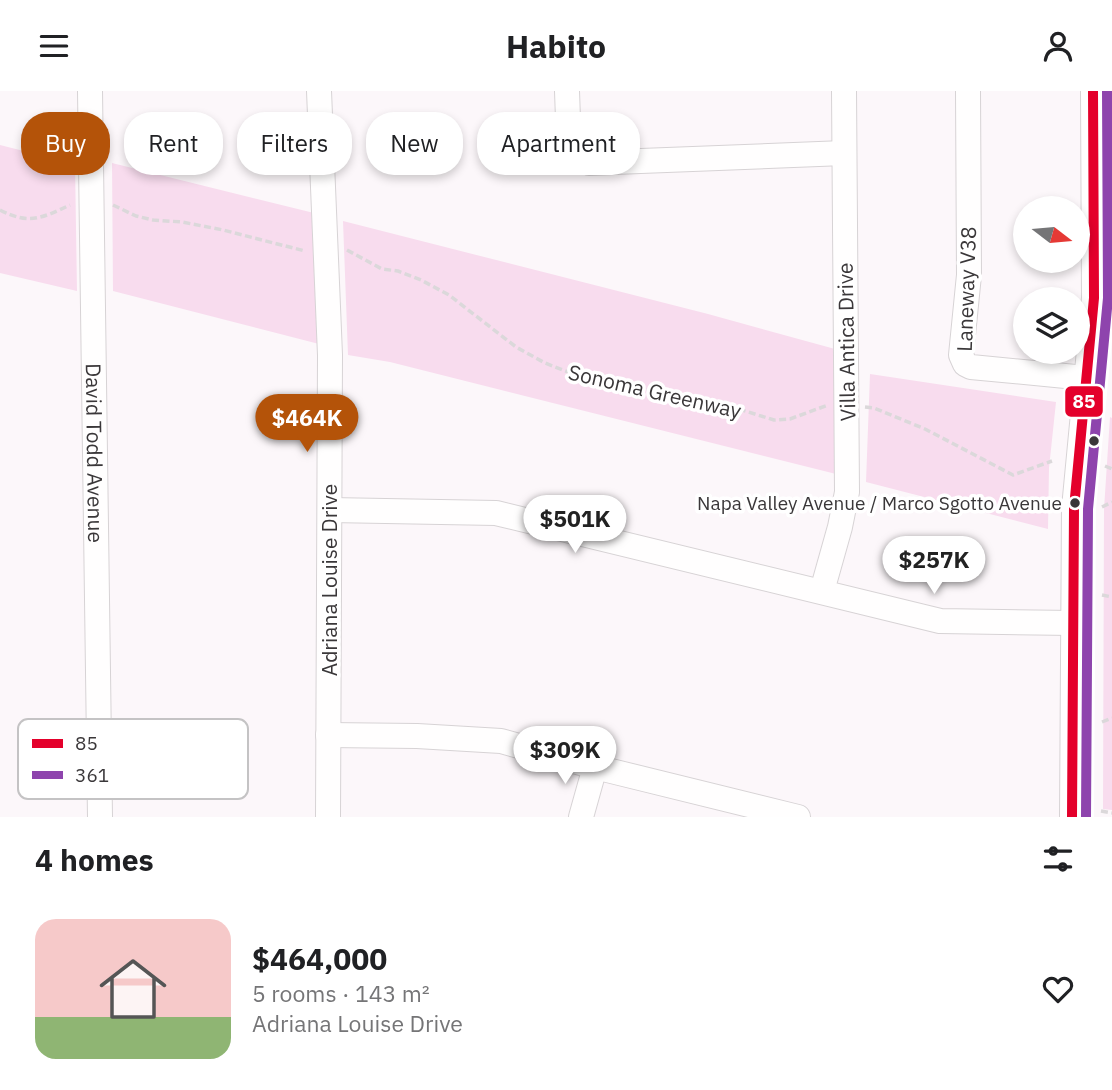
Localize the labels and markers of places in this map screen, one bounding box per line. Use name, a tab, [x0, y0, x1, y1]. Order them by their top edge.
pin: $464K	[258, 395, 356, 454]
unlabelled marker	[1087, 434, 1101, 448]
place label: Napa Valley Avenue / Marco Sgotto Avenue	[697, 491, 1062, 515]
pin: $501K	[526, 496, 624, 555]
marker: Napa Valley Avenue / Marco Sgotto Avenue	[1068, 496, 1082, 510]
pin: $257K	[885, 537, 983, 596]
pin: $309K	[516, 727, 614, 786]

